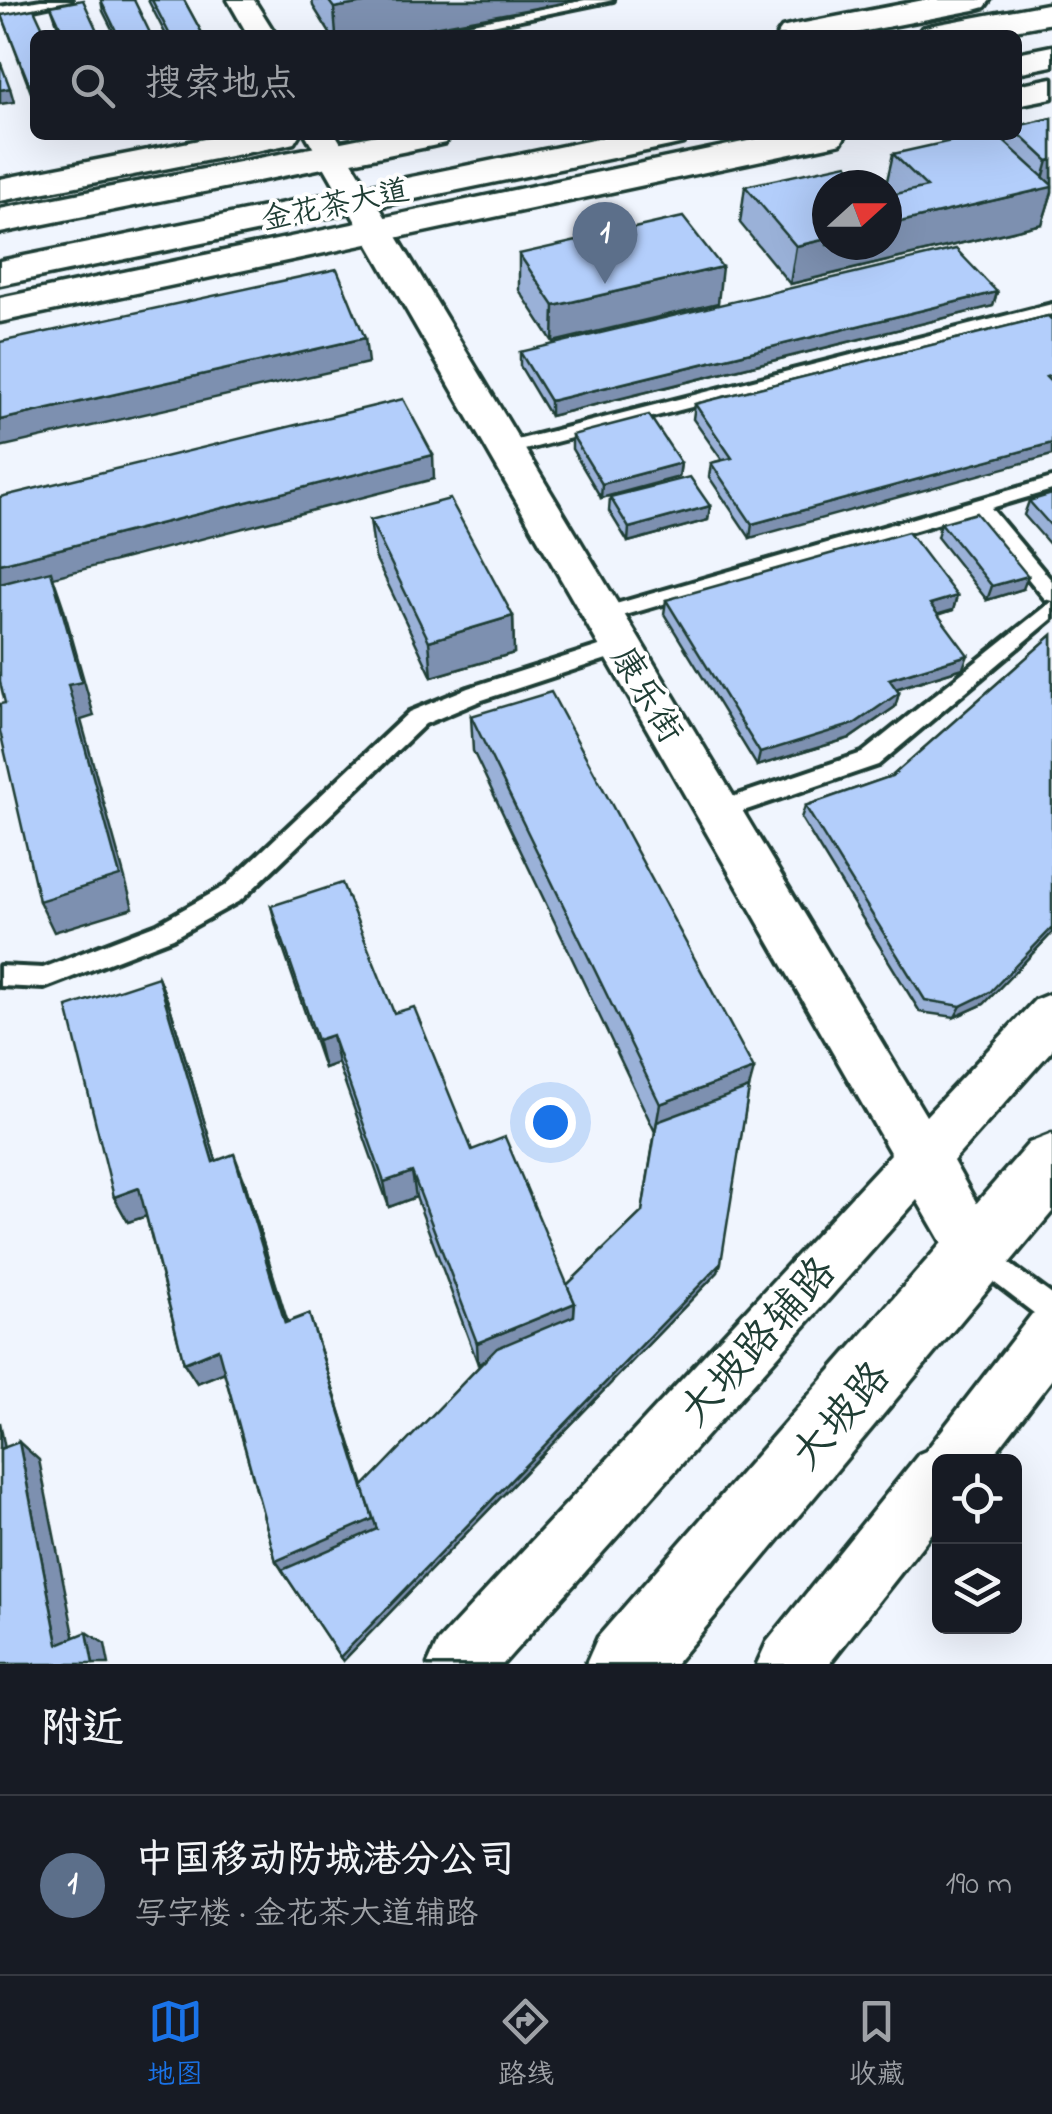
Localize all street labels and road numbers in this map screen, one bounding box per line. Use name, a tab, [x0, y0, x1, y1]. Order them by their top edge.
street label: 金花茶大道	[258, 170, 414, 244]
street label: 康乐街	[596, 638, 694, 754]
street label: 大坡路辅路	[667, 1245, 845, 1435]
street label: 大坡路	[779, 1350, 899, 1478]

